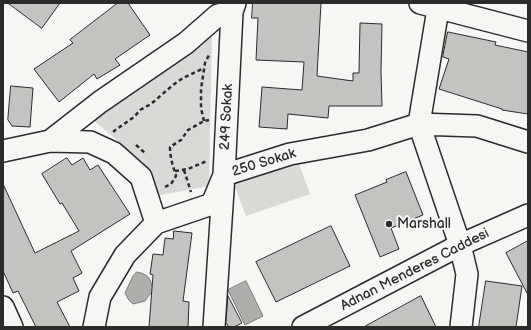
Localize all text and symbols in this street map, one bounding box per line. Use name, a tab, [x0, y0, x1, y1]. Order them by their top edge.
street label: 249 Sokak	[217, 83, 237, 151]
street label: 250 Sokak	[230, 145, 298, 181]
place label: Marshall	[397, 216, 451, 232]
marker: Marshall	[384, 219, 394, 229]
street label: Adnan Menderes Caddesi	[338, 225, 492, 315]

